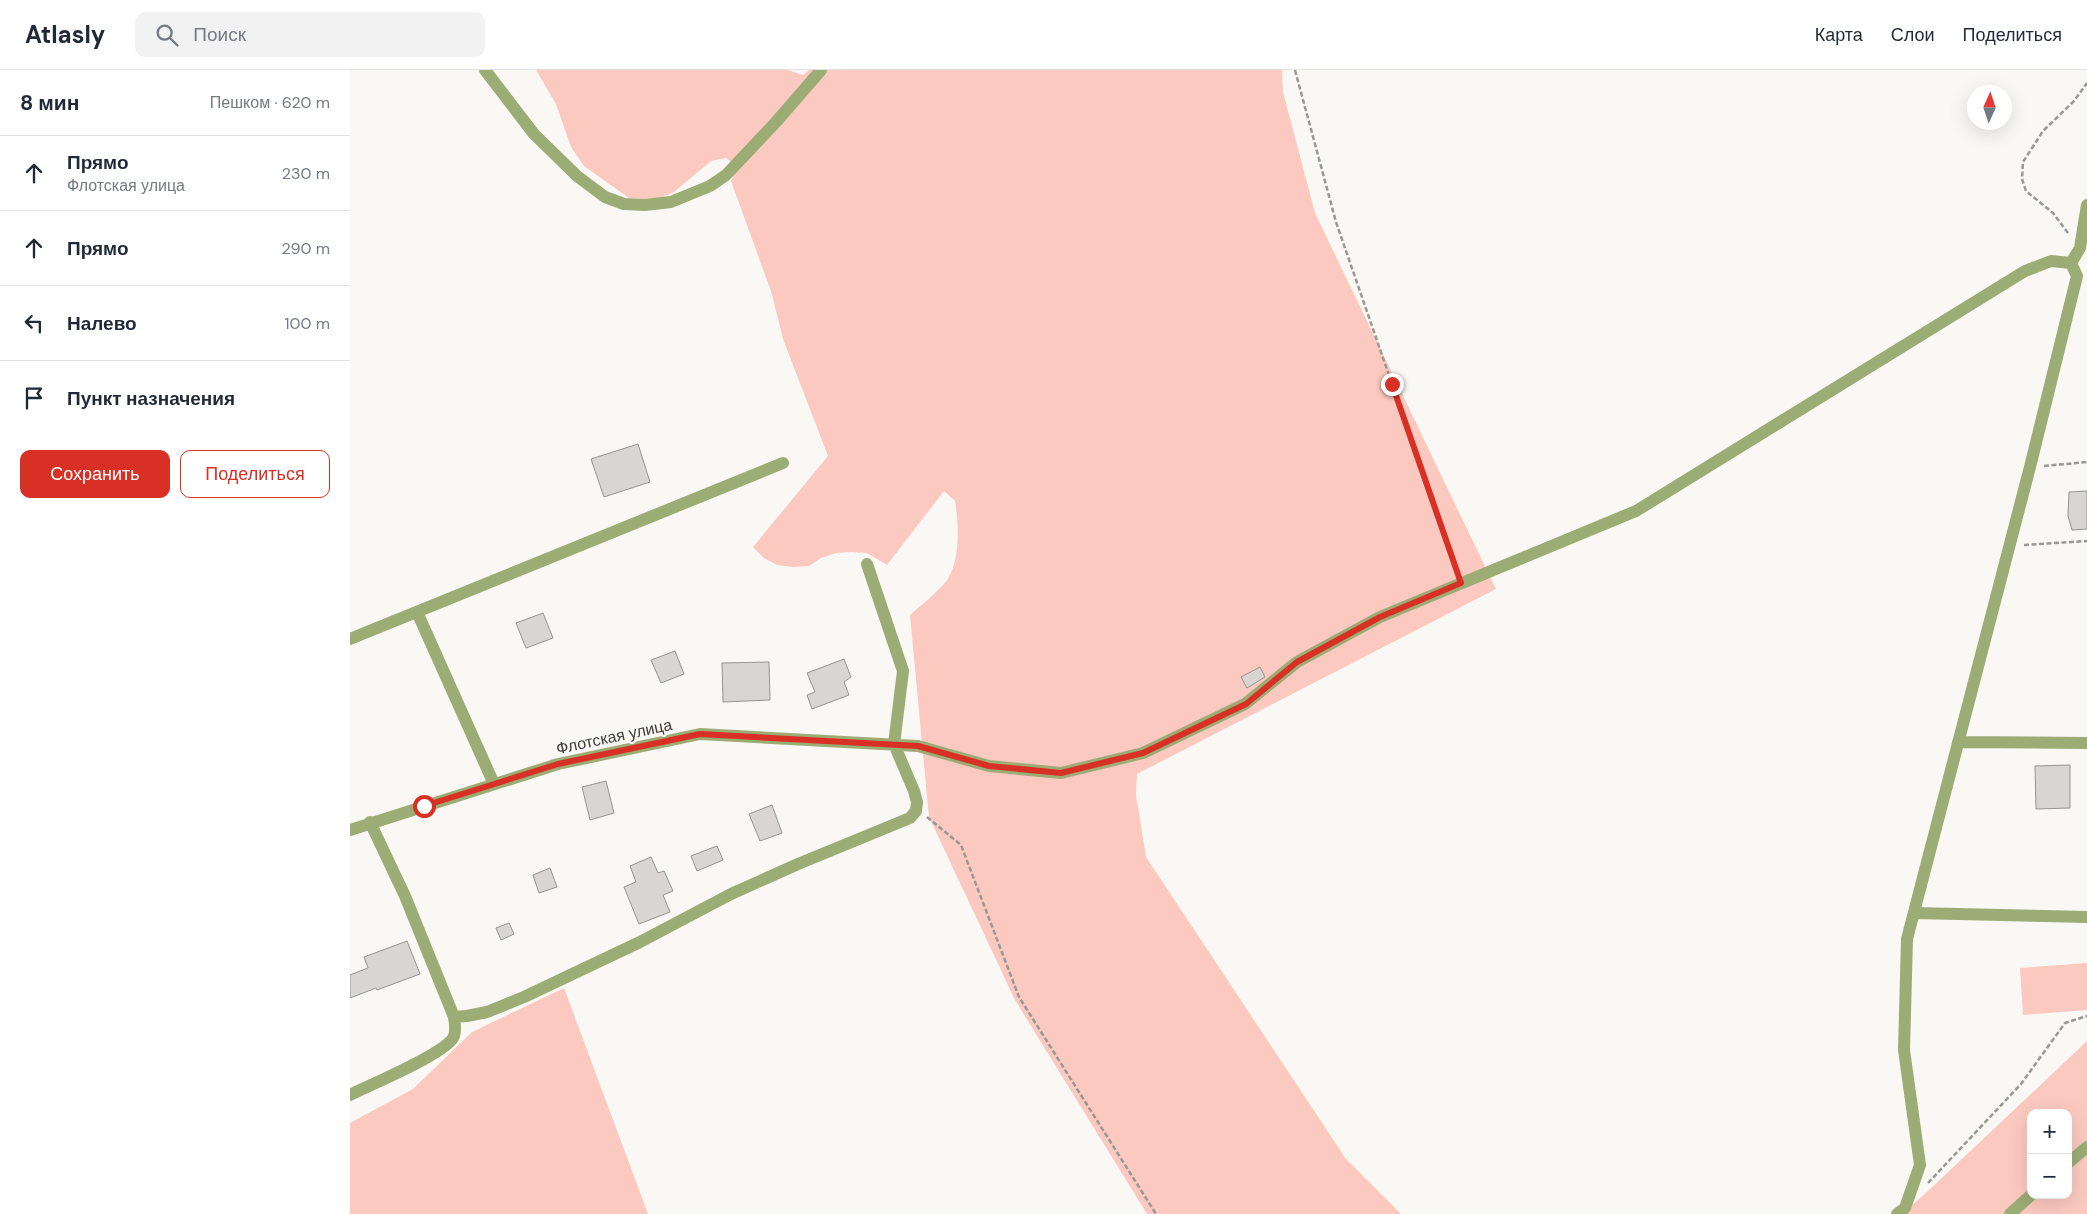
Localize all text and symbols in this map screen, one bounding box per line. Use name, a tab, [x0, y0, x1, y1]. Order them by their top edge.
search box	[135, 12, 485, 57]
text: Atlasly	[25, 19, 105, 50]
icon: search	[153, 21, 181, 49]
text: Поиск	[193, 22, 246, 47]
text: Карта	[1815, 23, 1863, 47]
text: Слои	[1891, 23, 1935, 47]
text: Поделиться	[1963, 23, 2062, 47]
north arrow	[1967, 85, 2012, 130]
text: 8 мин	[20, 89, 79, 117]
text: Пешком · 620 m	[210, 92, 330, 113]
text: Прямо	[67, 150, 129, 175]
icon: ahead	[20, 159, 48, 187]
text: 230 m	[282, 163, 330, 184]
text: Флотская улица	[67, 175, 185, 196]
icon: ahead	[20, 234, 48, 262]
text: Прямо	[67, 236, 129, 261]
text: 290 m	[281, 238, 330, 259]
icon: left	[20, 309, 48, 337]
text: Налево	[67, 311, 137, 336]
text: 100 m	[285, 313, 330, 334]
route end	[1381, 373, 1404, 396]
icon: arrive	[20, 384, 48, 412]
text: Пункт назначения	[67, 386, 235, 411]
button: Сохранить	[20, 450, 170, 498]
button: Поделиться	[180, 450, 330, 498]
street label: Флотская улица	[554, 714, 674, 759]
route start	[413, 795, 436, 818]
map controls	[2027, 1109, 2072, 1199]
button: +	[2027, 1109, 2072, 1154]
button: −	[2027, 1154, 2072, 1199]

